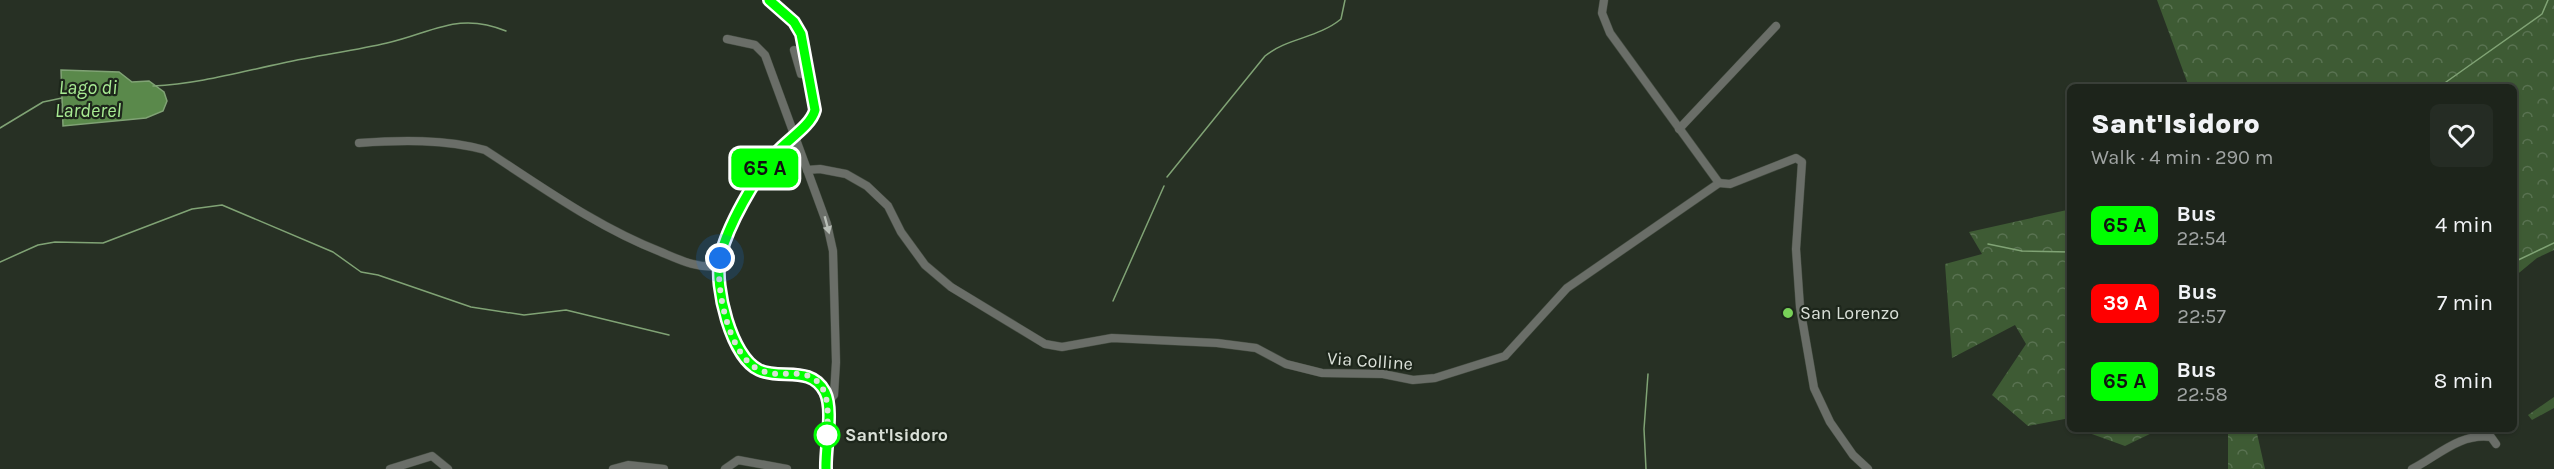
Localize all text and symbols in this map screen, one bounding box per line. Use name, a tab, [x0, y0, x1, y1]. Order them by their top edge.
water label: Lago di Larderel	[55, 76, 121, 122]
button: heart	[2430, 104, 2493, 167]
text: Sant'Isidoro	[2091, 107, 2260, 140]
text: Walk · 4 min · 290 m	[2091, 146, 2273, 169]
line badge: 65 A	[723, 148, 807, 188]
text: 65 A	[743, 156, 787, 180]
text: Bus	[2176, 201, 2216, 227]
text: 4 min	[2435, 212, 2493, 238]
text: 65 A	[2103, 213, 2146, 237]
one-way arrow	[822, 216, 832, 235]
text: 22:54	[2176, 227, 2227, 250]
your location	[705, 243, 735, 273]
text: Bus	[2177, 279, 2217, 305]
text: 7 min	[2437, 290, 2493, 316]
text: 39 A	[2103, 291, 2147, 315]
place label: San Lorenzo	[1800, 302, 1899, 324]
text: 22:57	[2177, 305, 2226, 328]
marker: San Lorenzo	[1781, 306, 1795, 320]
street label: Via Colline	[1326, 347, 1414, 375]
text: Bus	[2176, 357, 2216, 383]
text: 8 min	[2434, 368, 2493, 394]
text: 65 A	[2103, 369, 2146, 393]
text: 22:58	[2176, 383, 2228, 406]
marker: Sant'Isidoro	[814, 422, 840, 448]
place label: Sant'Isidoro	[845, 424, 948, 446]

